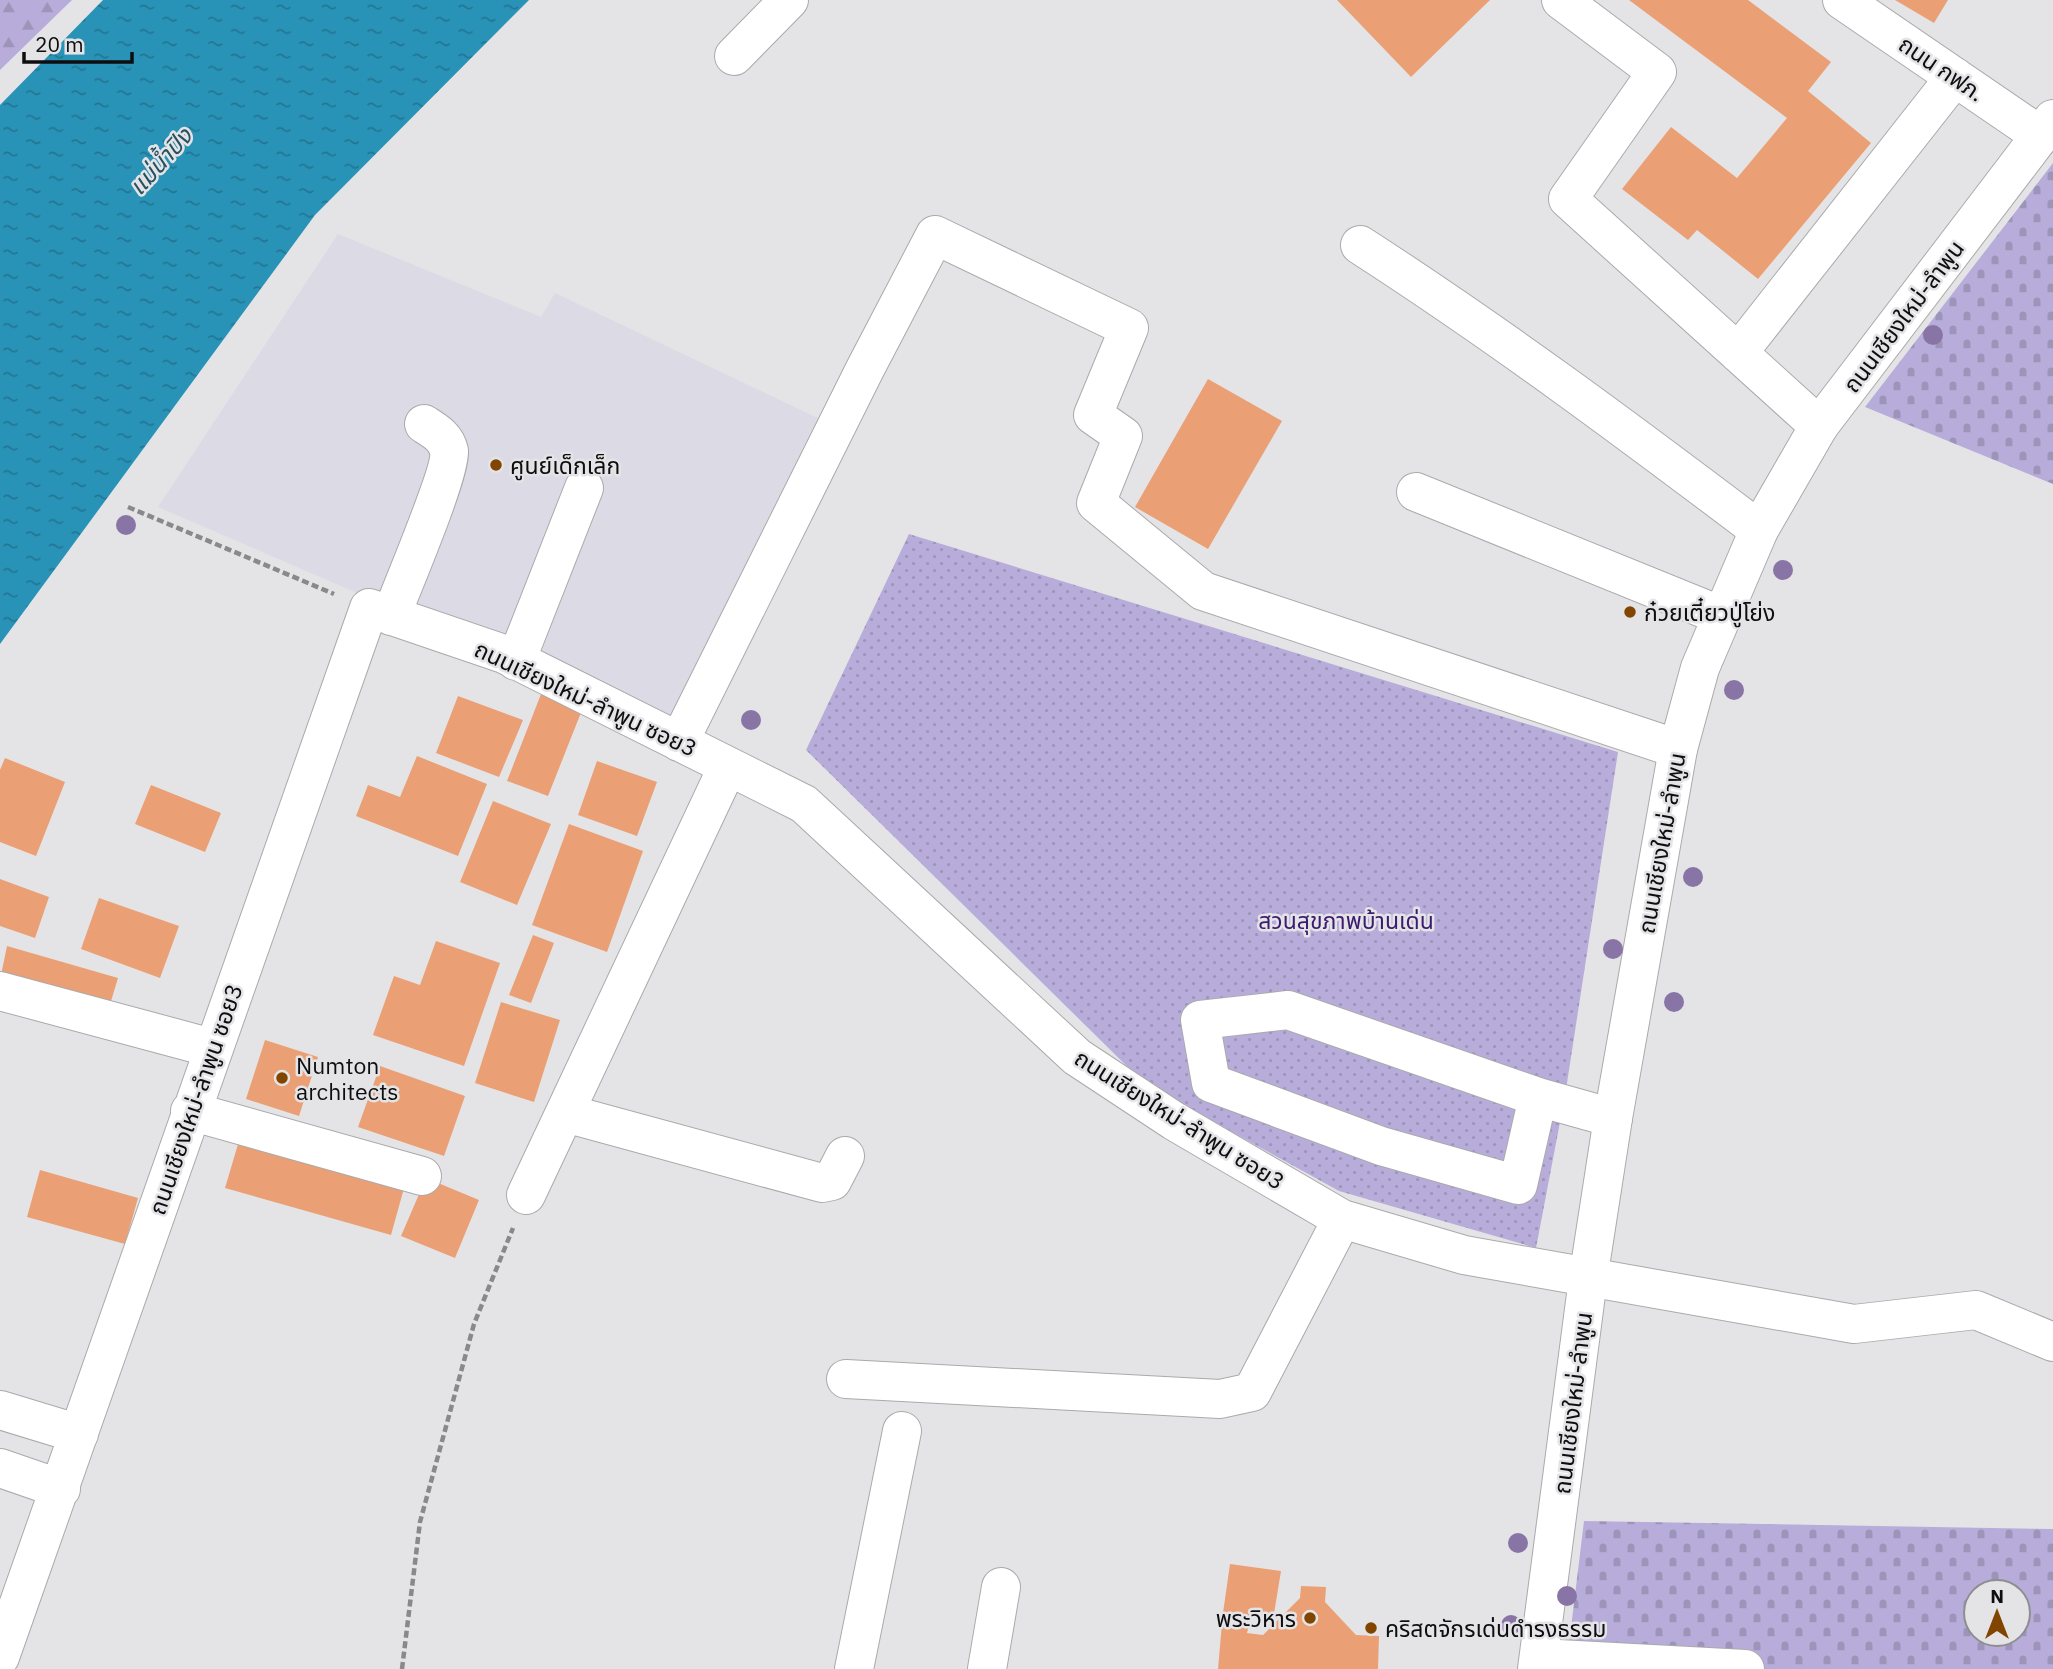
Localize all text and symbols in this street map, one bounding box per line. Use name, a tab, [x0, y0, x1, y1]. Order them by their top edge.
scale bar	[24, 21, 133, 65]
street label: ถนน กฟภ.	[1893, 28, 1991, 108]
text: 20 m	[35, 30, 84, 58]
water label: แม่น้ำปิง	[121, 120, 199, 202]
street label: ถนนเชียงใหม่-ลำพูน	[1836, 234, 1971, 399]
place label: ศูนย์เด็กเล็ก	[510, 450, 620, 481]
marker: ศูนย์เด็กเล็ก	[488, 457, 504, 473]
place label: ก๋วยเตี๋ยวปู่โย่ง	[1644, 597, 1775, 628]
marker: ก๋วยเตี๋ยวปู่โย่ง	[1622, 604, 1638, 620]
street label: ถนนเชียงใหม่-ลำพูน ซอย3	[470, 633, 702, 764]
street label: ถนนเชียงใหม่-ลำพูน	[1630, 750, 1693, 936]
park label: สวนสุขภาพบ้านเด่น	[1258, 905, 1434, 935]
street label: ถนนเชียงใหม่-ลำพูน ซอย3	[141, 980, 250, 1219]
street label: ถนนเชียงใหม่-ลำพูน ซอย3	[1069, 1042, 1291, 1197]
place label: Numton architects	[296, 1050, 398, 1106]
marker: Numton architects	[274, 1070, 290, 1086]
street label: ถนนเชียงใหม่-ลำพูน	[1546, 1310, 1599, 1496]
north arrow	[1962, 1578, 2032, 1648]
text: N	[1990, 1584, 2004, 1608]
place label: พระวิหาร	[1216, 1603, 1296, 1633]
marker: พระวิหาร	[1302, 1610, 1318, 1626]
place label: คริสตจักรเด่นดำรงธรรม	[1385, 1613, 1606, 1643]
marker: คริสตจักรเด่นดำรงธรรม	[1363, 1620, 1379, 1636]

